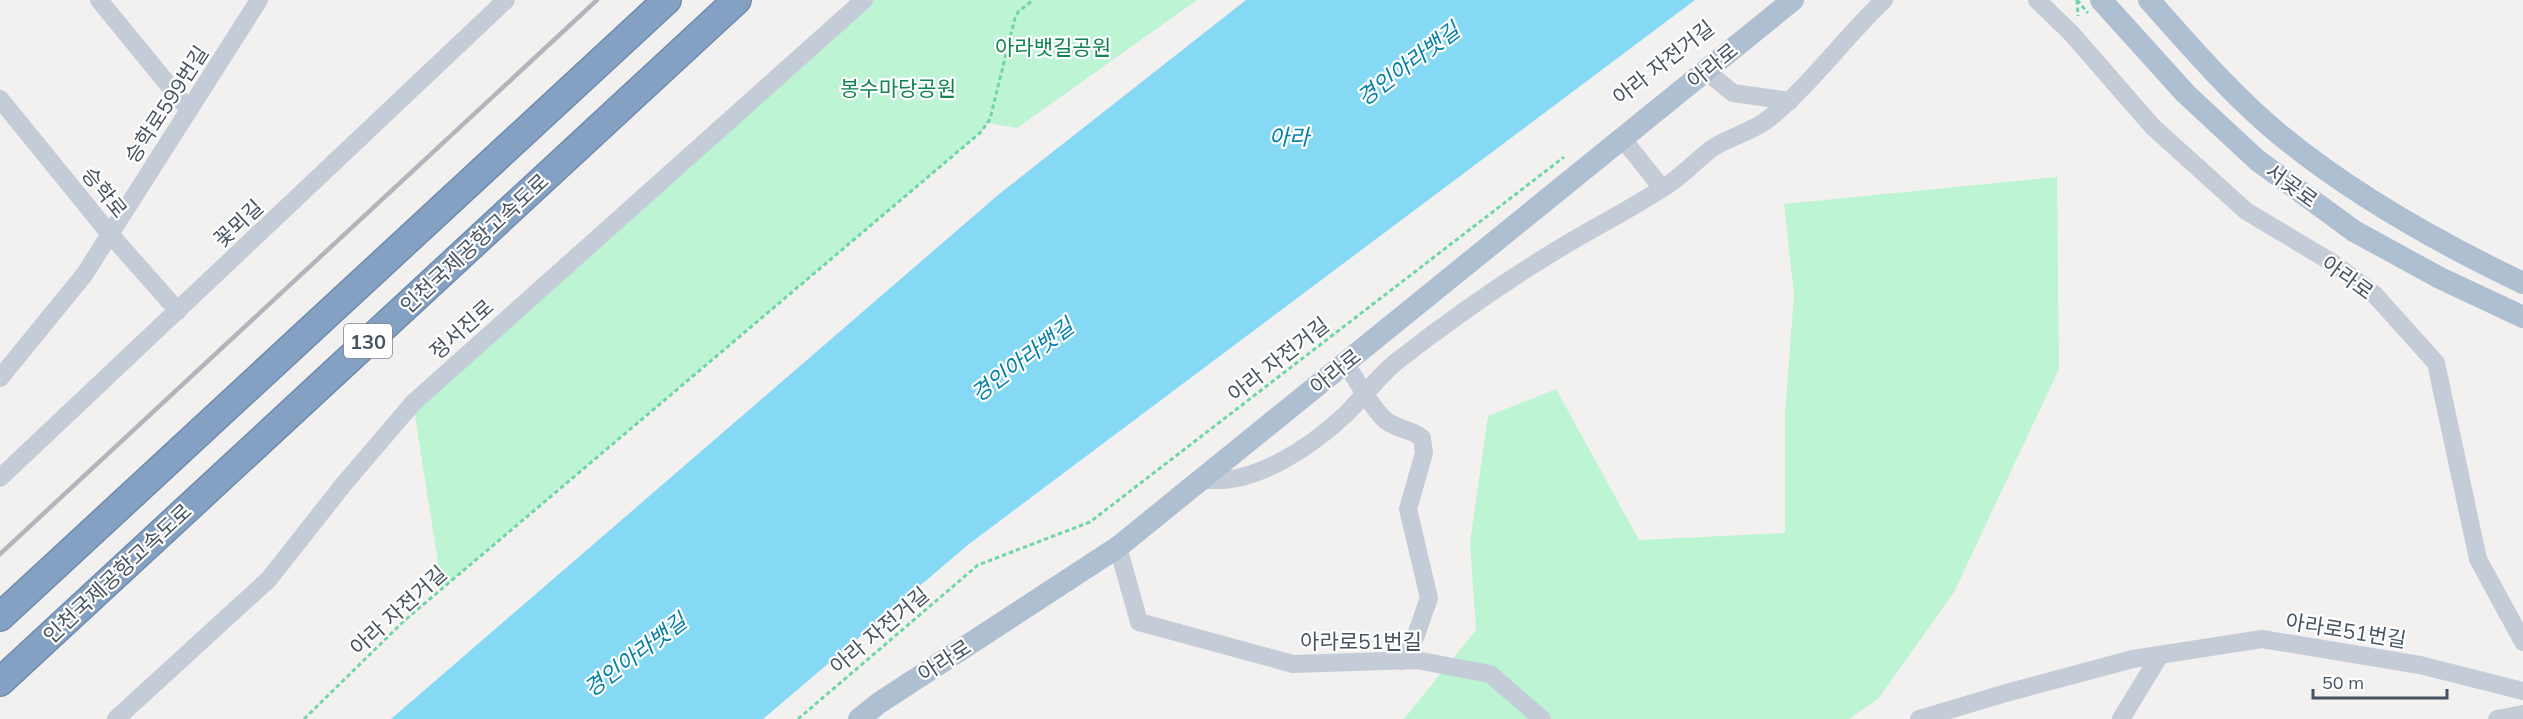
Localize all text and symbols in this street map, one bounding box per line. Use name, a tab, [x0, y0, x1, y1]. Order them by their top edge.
street label: 아라 자전거길	[1607, 14, 1719, 110]
water label: 경인아라뱃길	[1351, 15, 1466, 112]
park label: 아라뱃길공원	[995, 34, 1111, 60]
street label: 아라로	[1681, 37, 1743, 93]
street label: 승학로599번길	[118, 41, 214, 167]
park label: 봉수마당공원	[840, 75, 956, 101]
water label: 아라	[1269, 123, 1312, 151]
street label: 서곶로	[2261, 157, 2323, 213]
street label: 승학로	[77, 161, 133, 223]
street label: 인천국제공항고속도로	[394, 168, 554, 318]
street label: 꽃뫼길	[208, 194, 268, 252]
street label: 아라로	[2317, 249, 2379, 305]
street label: 정서진로	[424, 293, 498, 365]
water label: 경인아라뱃길	[965, 311, 1080, 408]
street label: 아라 자전거길	[1222, 311, 1334, 407]
road number: 130	[344, 324, 392, 358]
street label: 아라로	[1304, 343, 1366, 399]
street label: 인천국제공항고속도로	[37, 498, 197, 648]
street label: 아라 자전거길	[344, 560, 452, 660]
street label: 아라 자전거길	[824, 581, 934, 679]
water label: 경인아라뱃길	[578, 606, 693, 703]
street label: 아라로51번길	[2284, 608, 2408, 652]
street label: 아라로51번길	[1300, 628, 1422, 654]
street label: 아라로	[913, 633, 975, 687]
scale bar	[2313, 662, 2446, 700]
text: 50 m	[2322, 671, 2364, 694]

